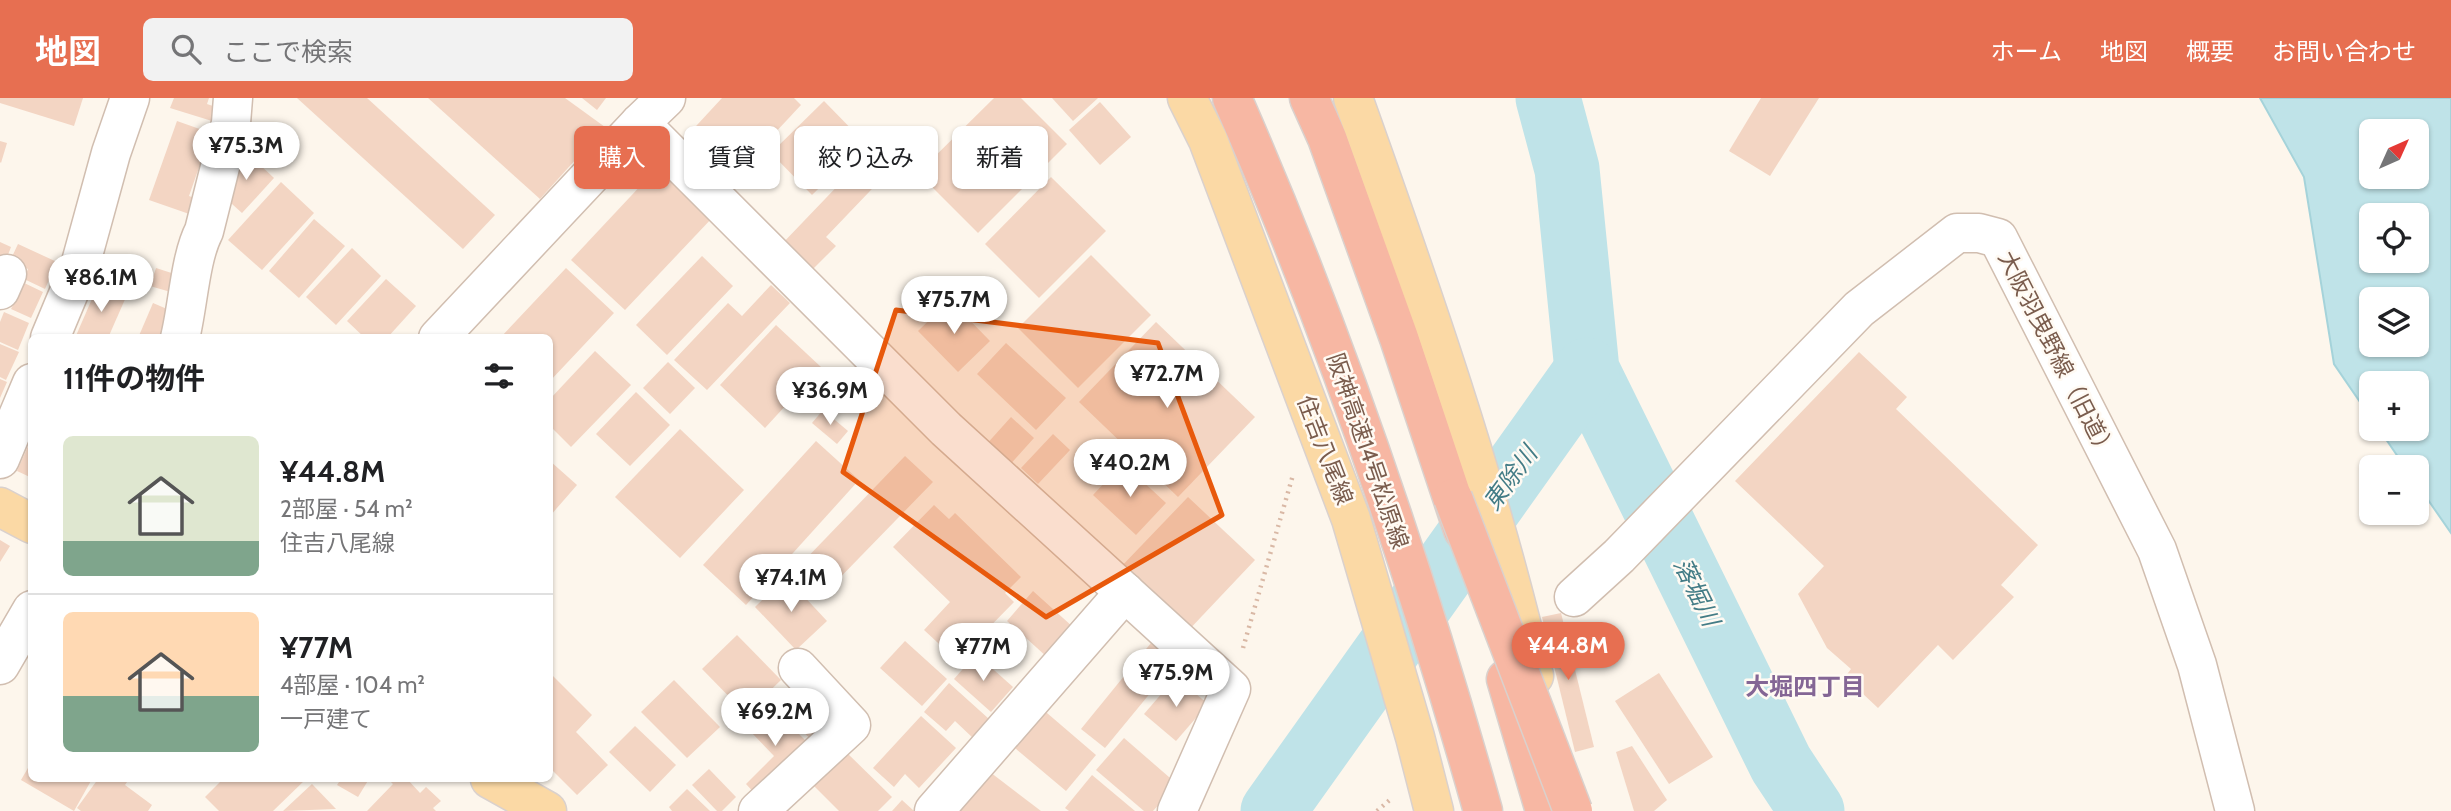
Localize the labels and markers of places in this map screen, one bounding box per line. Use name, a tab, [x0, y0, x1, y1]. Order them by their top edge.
pin: ¥75.3M	[189, 122, 303, 182]
pin: ¥86.1M	[44, 254, 158, 314]
pin: ¥75.7M	[897, 276, 1011, 336]
pin: ¥72.7M	[1110, 350, 1224, 410]
pin: ¥36.9M	[773, 368, 887, 427]
pin: ¥40.2M	[1073, 440, 1187, 499]
pin: ¥74.1M	[734, 554, 848, 614]
pin: ¥44.8M	[1511, 622, 1625, 682]
pin: ¥77M	[942, 624, 1024, 683]
pin: ¥75.9M	[1119, 650, 1233, 709]
pin: ¥69.2M	[718, 688, 832, 748]

